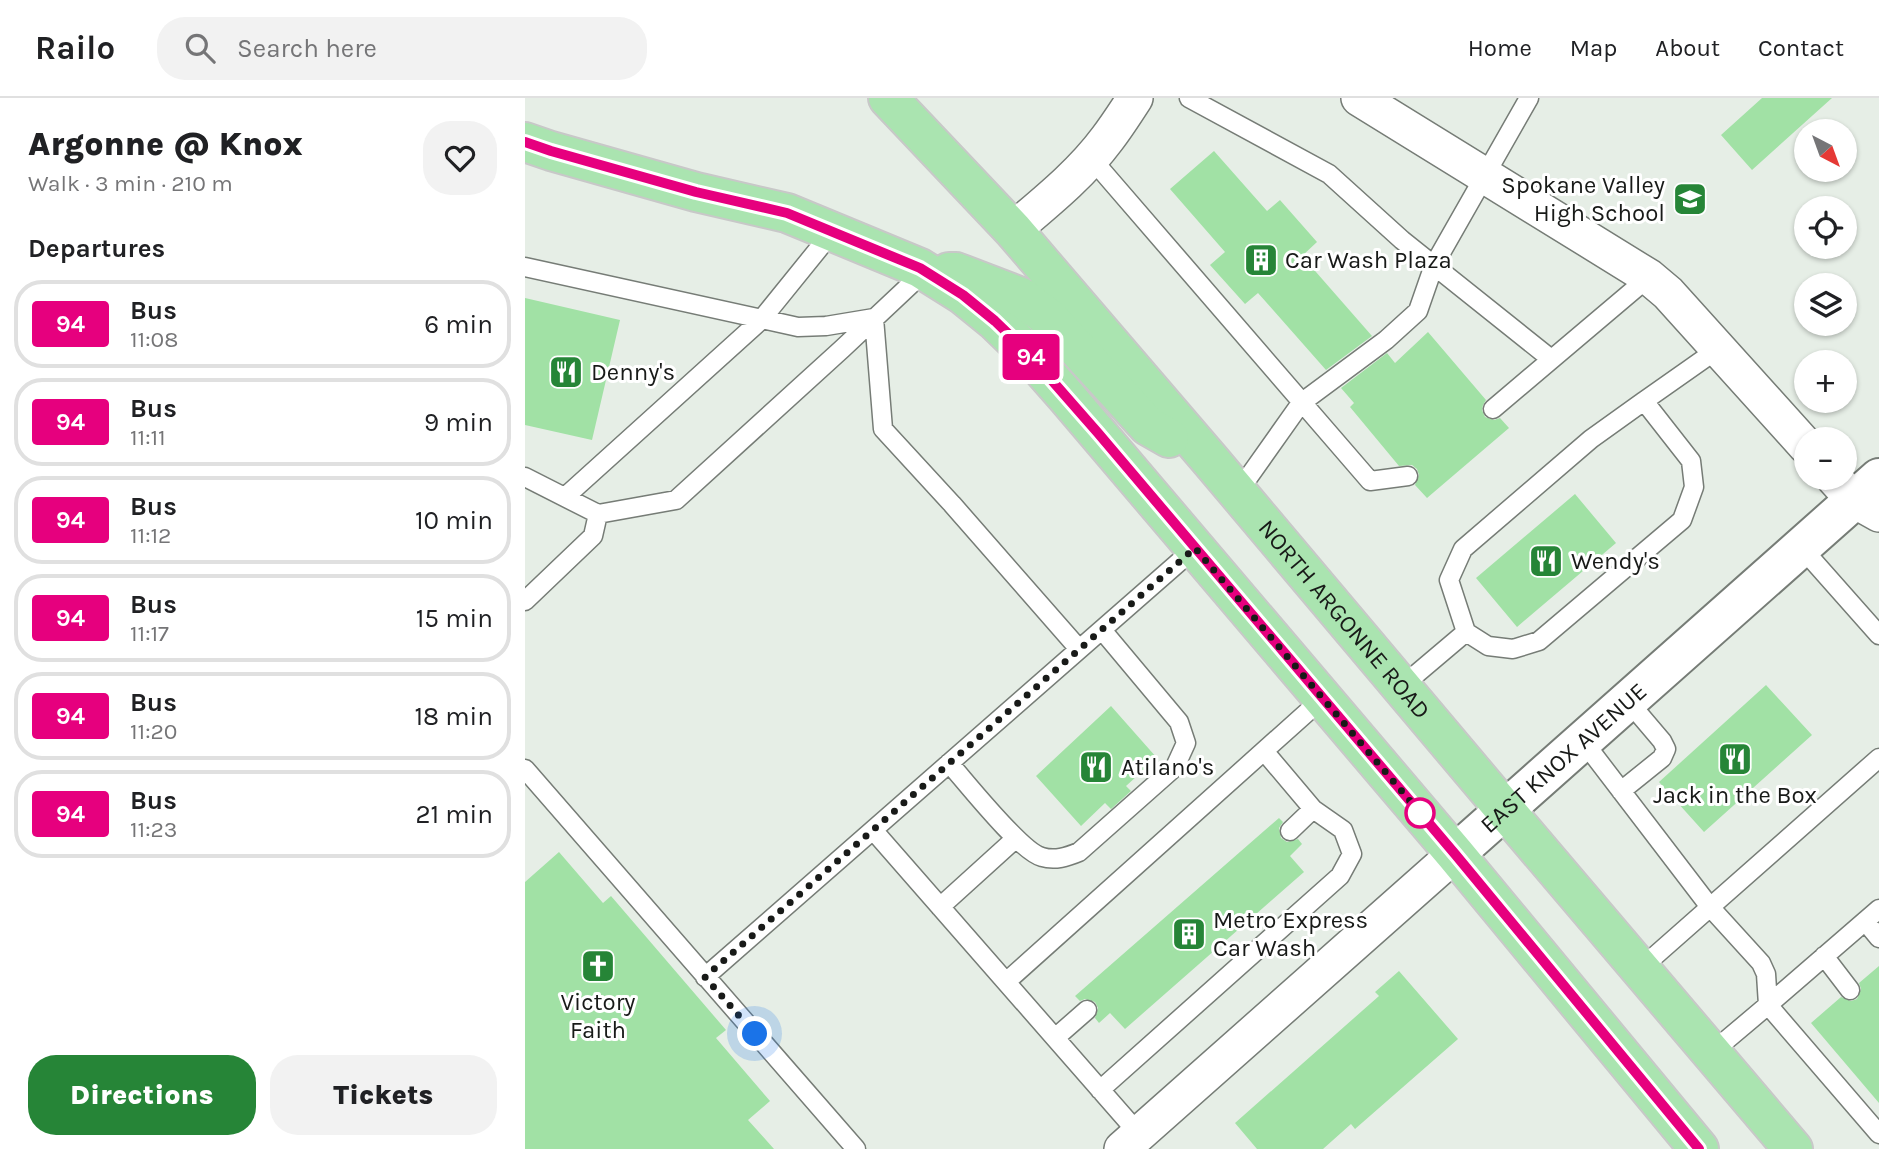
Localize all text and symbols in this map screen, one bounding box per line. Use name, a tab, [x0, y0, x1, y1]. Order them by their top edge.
search box	[157, 17, 647, 80]
text: Railo	[35, 29, 115, 67]
icon: search	[181, 29, 219, 67]
text: Search here	[237, 33, 377, 64]
text: Home	[1468, 34, 1532, 62]
text: Map	[1570, 34, 1617, 62]
text: About	[1655, 34, 1720, 62]
text: Contact	[1758, 34, 1844, 62]
north arrow	[1794, 119, 1857, 182]
map controls	[1794, 119, 1857, 490]
button: heart	[423, 121, 497, 195]
text: Argonne @ Knox	[28, 125, 302, 163]
text: Walk · 3 min · 210 m	[28, 170, 233, 197]
place label: Spokane Valley High School	[1501, 171, 1665, 227]
school or university icon: Spokane Valley High School	[1671, 180, 1709, 218]
button: locate	[1794, 196, 1857, 259]
text: Departures	[28, 233, 165, 264]
building icon: Car Wash Plaza	[1242, 241, 1280, 279]
place label: Car Wash Plaza	[1285, 246, 1452, 274]
button: layers	[1794, 273, 1857, 336]
text: Bus	[130, 295, 177, 326]
text: 6 min	[424, 309, 493, 340]
text: 94	[56, 310, 85, 338]
text: 11:08	[130, 326, 178, 353]
line badge: 94	[1000, 334, 1063, 380]
text: 94	[1017, 343, 1045, 371]
button: +	[1794, 350, 1857, 413]
restaurant icon: Denny's	[547, 353, 585, 391]
place label: Denny's	[591, 358, 675, 386]
text: Bus	[130, 393, 177, 424]
text: 9 min	[424, 407, 493, 438]
text: 94	[56, 408, 85, 436]
text: 11:11	[130, 424, 166, 451]
button: −	[1794, 427, 1857, 490]
text: Bus	[130, 491, 177, 522]
text: 10 min	[415, 505, 493, 536]
text: 94	[56, 506, 85, 534]
street label: NORTH ARGONNE ROAD	[1253, 514, 1436, 725]
text: 11:12	[130, 522, 171, 549]
restaurant icon: Wendy's	[1527, 542, 1565, 580]
place label: Wendy's	[1571, 547, 1660, 575]
text: Bus	[130, 589, 177, 620]
text: 15 min	[416, 603, 493, 634]
text: 94	[56, 604, 85, 632]
text: 11:17	[130, 620, 169, 647]
street label: EAST KNOX AVENUE	[1475, 677, 1652, 839]
text: Bus	[130, 687, 177, 718]
text: 18 min	[414, 701, 493, 732]
text: 94	[56, 702, 85, 730]
text: 11:20	[130, 718, 177, 745]
restaurant icon: Jack in the Box	[1716, 740, 1754, 778]
restaurant icon: Atilano's	[1077, 748, 1115, 786]
place label: Atilano's	[1121, 753, 1214, 781]
place label: Jack in the Box	[1653, 781, 1817, 809]
text: Bus	[130, 785, 177, 816]
unlabelled marker	[1405, 798, 1435, 828]
text: 21 min	[415, 799, 493, 830]
text: 94	[56, 800, 85, 828]
text: 11:23	[130, 816, 177, 843]
place label: Metro Express Car Wash	[1213, 906, 1368, 962]
building icon: Metro Express Car Wash	[1170, 915, 1208, 953]
church icon: Victory Faith	[579, 947, 617, 985]
place label: Victory Faith	[560, 988, 636, 1044]
your location	[737, 1016, 772, 1051]
button: Directions	[28, 1055, 256, 1135]
button: Tickets	[270, 1055, 497, 1135]

